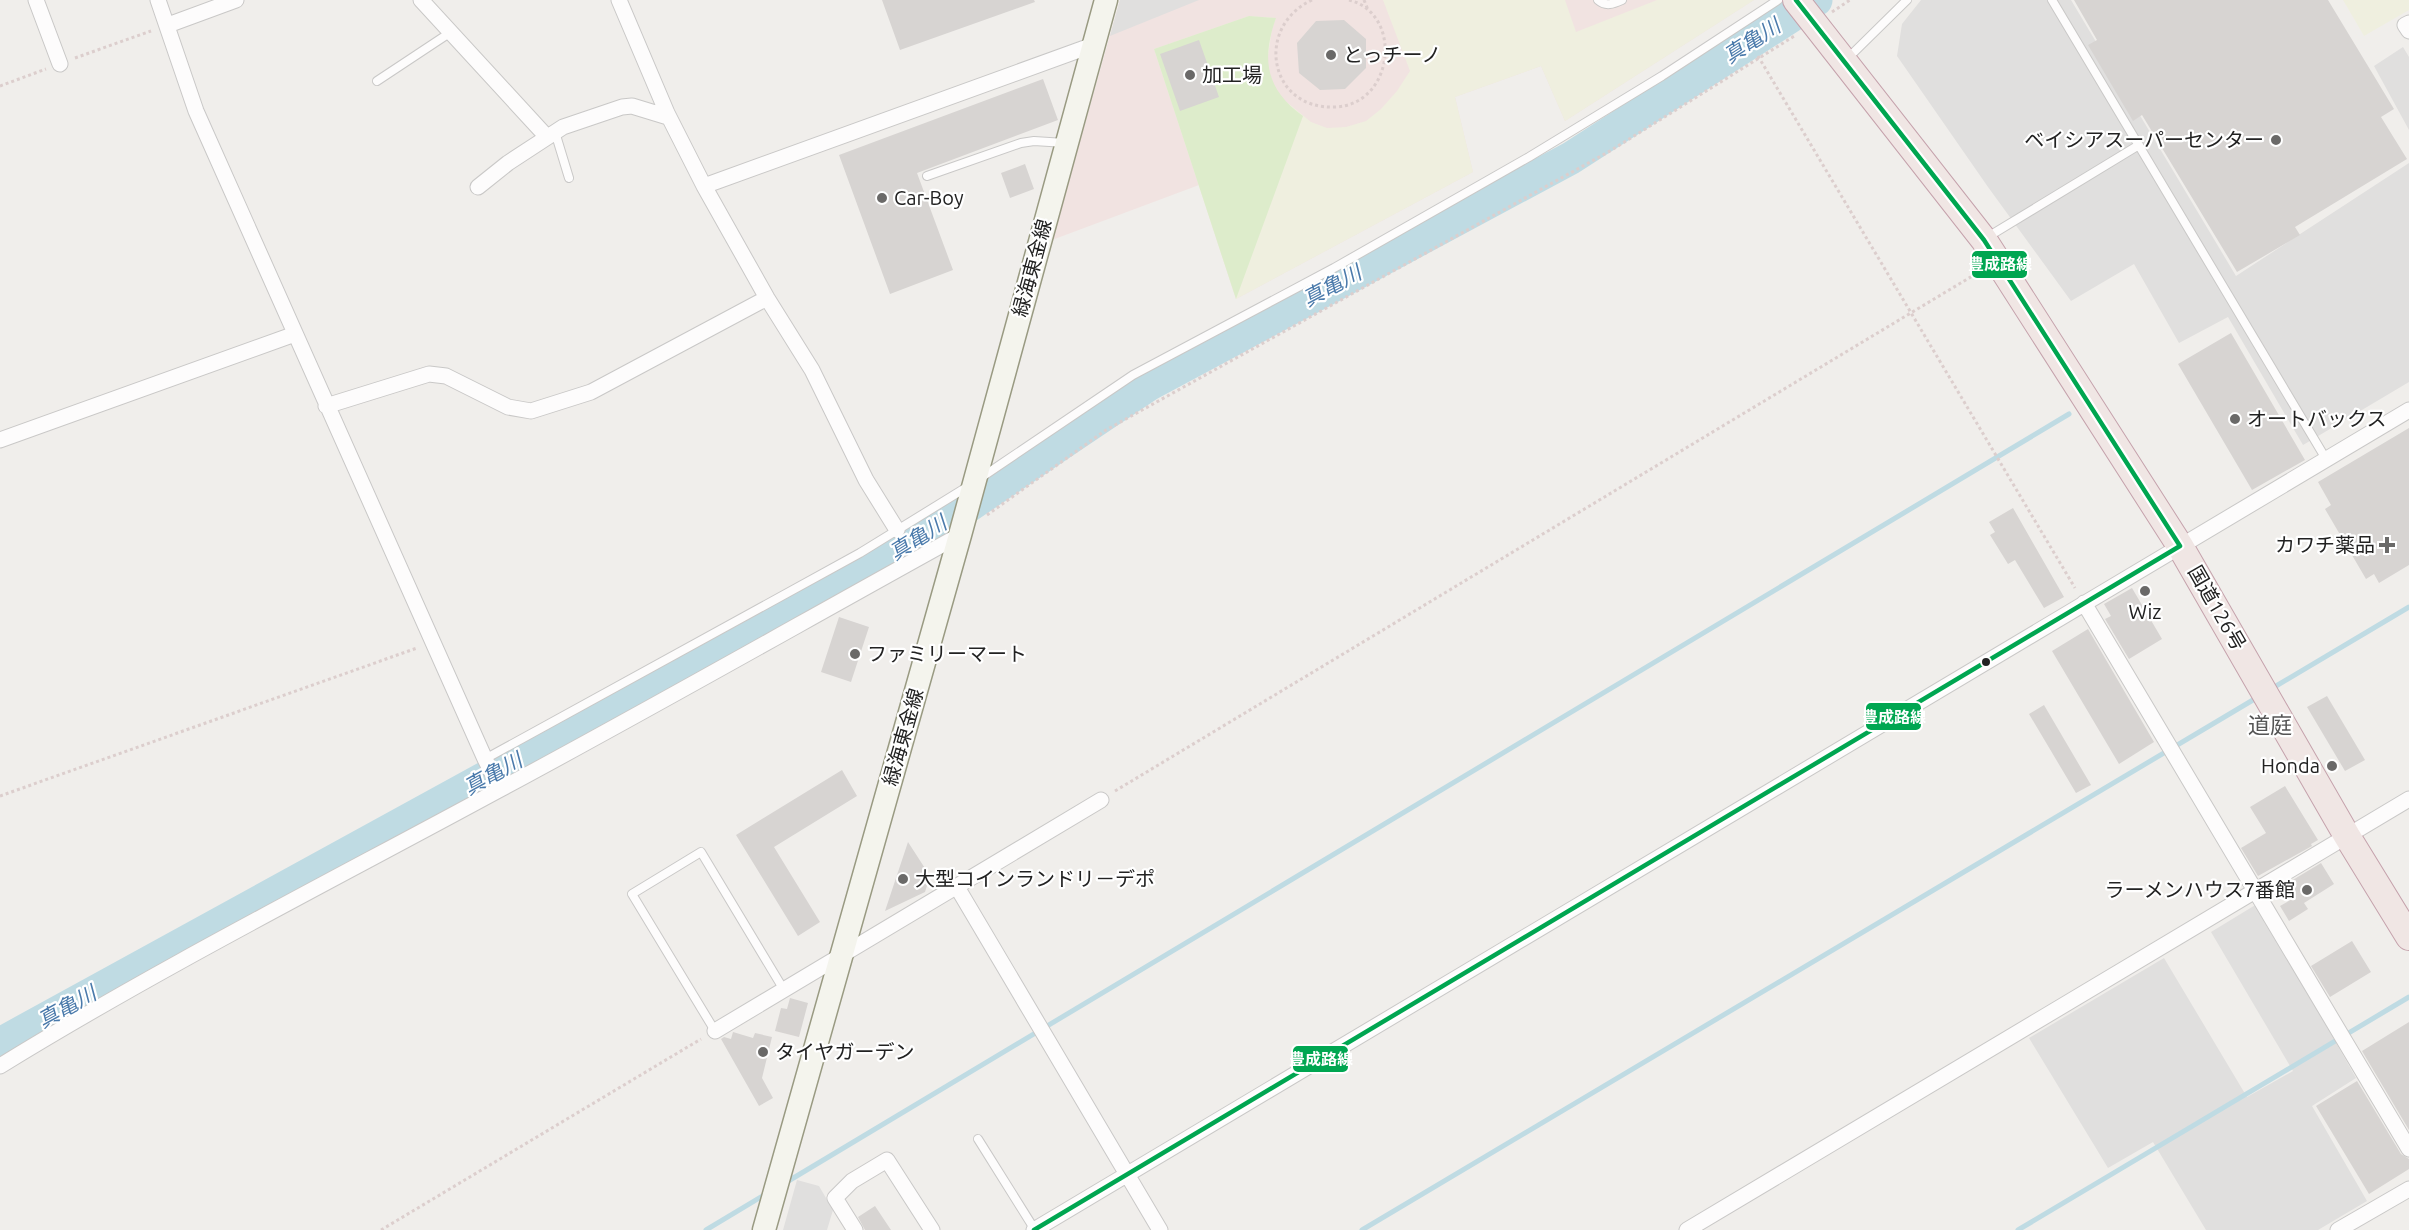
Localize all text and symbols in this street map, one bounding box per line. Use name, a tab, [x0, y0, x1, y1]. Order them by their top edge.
water label: 真亀川	[1719, 12, 1786, 67]
place label: とっチーノ	[1343, 43, 1441, 66]
marker: とっチーノ	[1324, 48, 1338, 62]
place label: 加工場	[1202, 63, 1262, 86]
marker: 加工場	[1183, 68, 1197, 82]
place label: ベイシアスーパーセンター	[2024, 128, 2264, 151]
marker: ベイシアスーパーセンター	[2269, 133, 2283, 147]
place label: Car-Boy	[894, 186, 964, 209]
marker: Car-Boy	[875, 191, 889, 205]
street label: 緑海東金線	[1007, 217, 1056, 319]
line badge: 豊成路線	[1971, 250, 2028, 279]
text: 豊成路線	[1968, 255, 2032, 273]
water label: 真亀川	[1298, 259, 1367, 311]
place label: オートバックス	[2247, 407, 2386, 430]
marker: オートバックス	[2228, 412, 2242, 426]
water label: 真亀川	[884, 509, 952, 564]
place label: カワチ薬品	[2275, 533, 2375, 556]
marker: カワチ薬品	[2380, 538, 2394, 552]
street label: 国道126号	[2184, 561, 2251, 654]
marker: Wiz	[2138, 584, 2152, 598]
place label: Wiz	[2129, 600, 2161, 623]
place label: ファミリーマート	[867, 642, 1027, 665]
marker: ファミリーマート	[848, 647, 862, 661]
unlabelled marker	[1980, 656, 1992, 668]
street label: 緑海東金線	[878, 686, 927, 788]
line badge: 豊成路線	[1865, 702, 1922, 731]
text: 豊成路線	[1862, 708, 1926, 726]
district label: 道庭	[2248, 712, 2292, 737]
water label: 真亀川	[459, 746, 528, 799]
place label: Honda	[2261, 754, 2320, 777]
marker: Honda	[2325, 759, 2339, 773]
place label: 大型コインランドリ－デポ	[915, 867, 1155, 890]
marker: 大型コインランドリ－デポ	[896, 872, 910, 886]
place label: ラーメンハウス7番館	[2105, 878, 2295, 901]
marker: ラーメンハウス7番館	[2300, 883, 2314, 897]
water label: 真亀川	[33, 979, 102, 1032]
place label: タイヤガーデン	[775, 1040, 914, 1063]
marker: タイヤガーデン	[756, 1045, 770, 1059]
line badge: 豊成路線	[1292, 1045, 1349, 1073]
text: 豊成路線	[1289, 1050, 1353, 1068]

